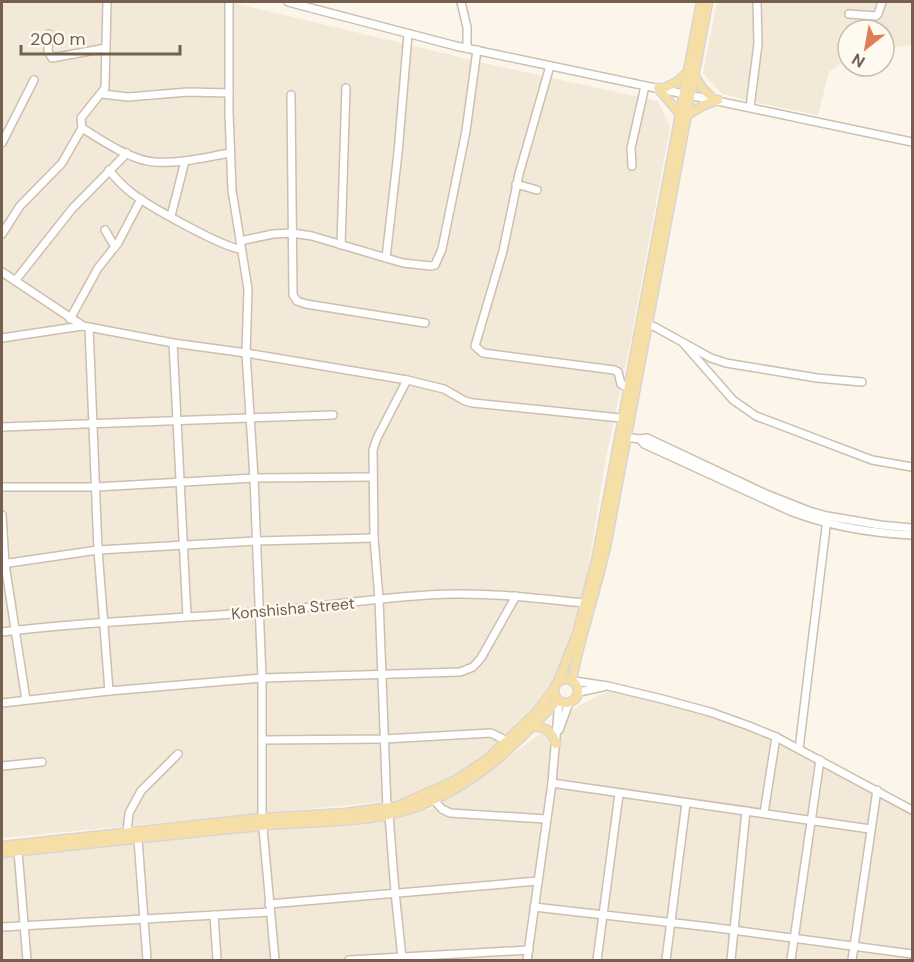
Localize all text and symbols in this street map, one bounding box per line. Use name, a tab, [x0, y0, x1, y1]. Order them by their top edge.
scale bar	[21, 18, 180, 56]
north arrow	[836, 18, 896, 78]
text: 200 m	[30, 27, 86, 51]
text: N	[848, 48, 869, 72]
street label: Konshisha Street	[230, 593, 356, 624]

